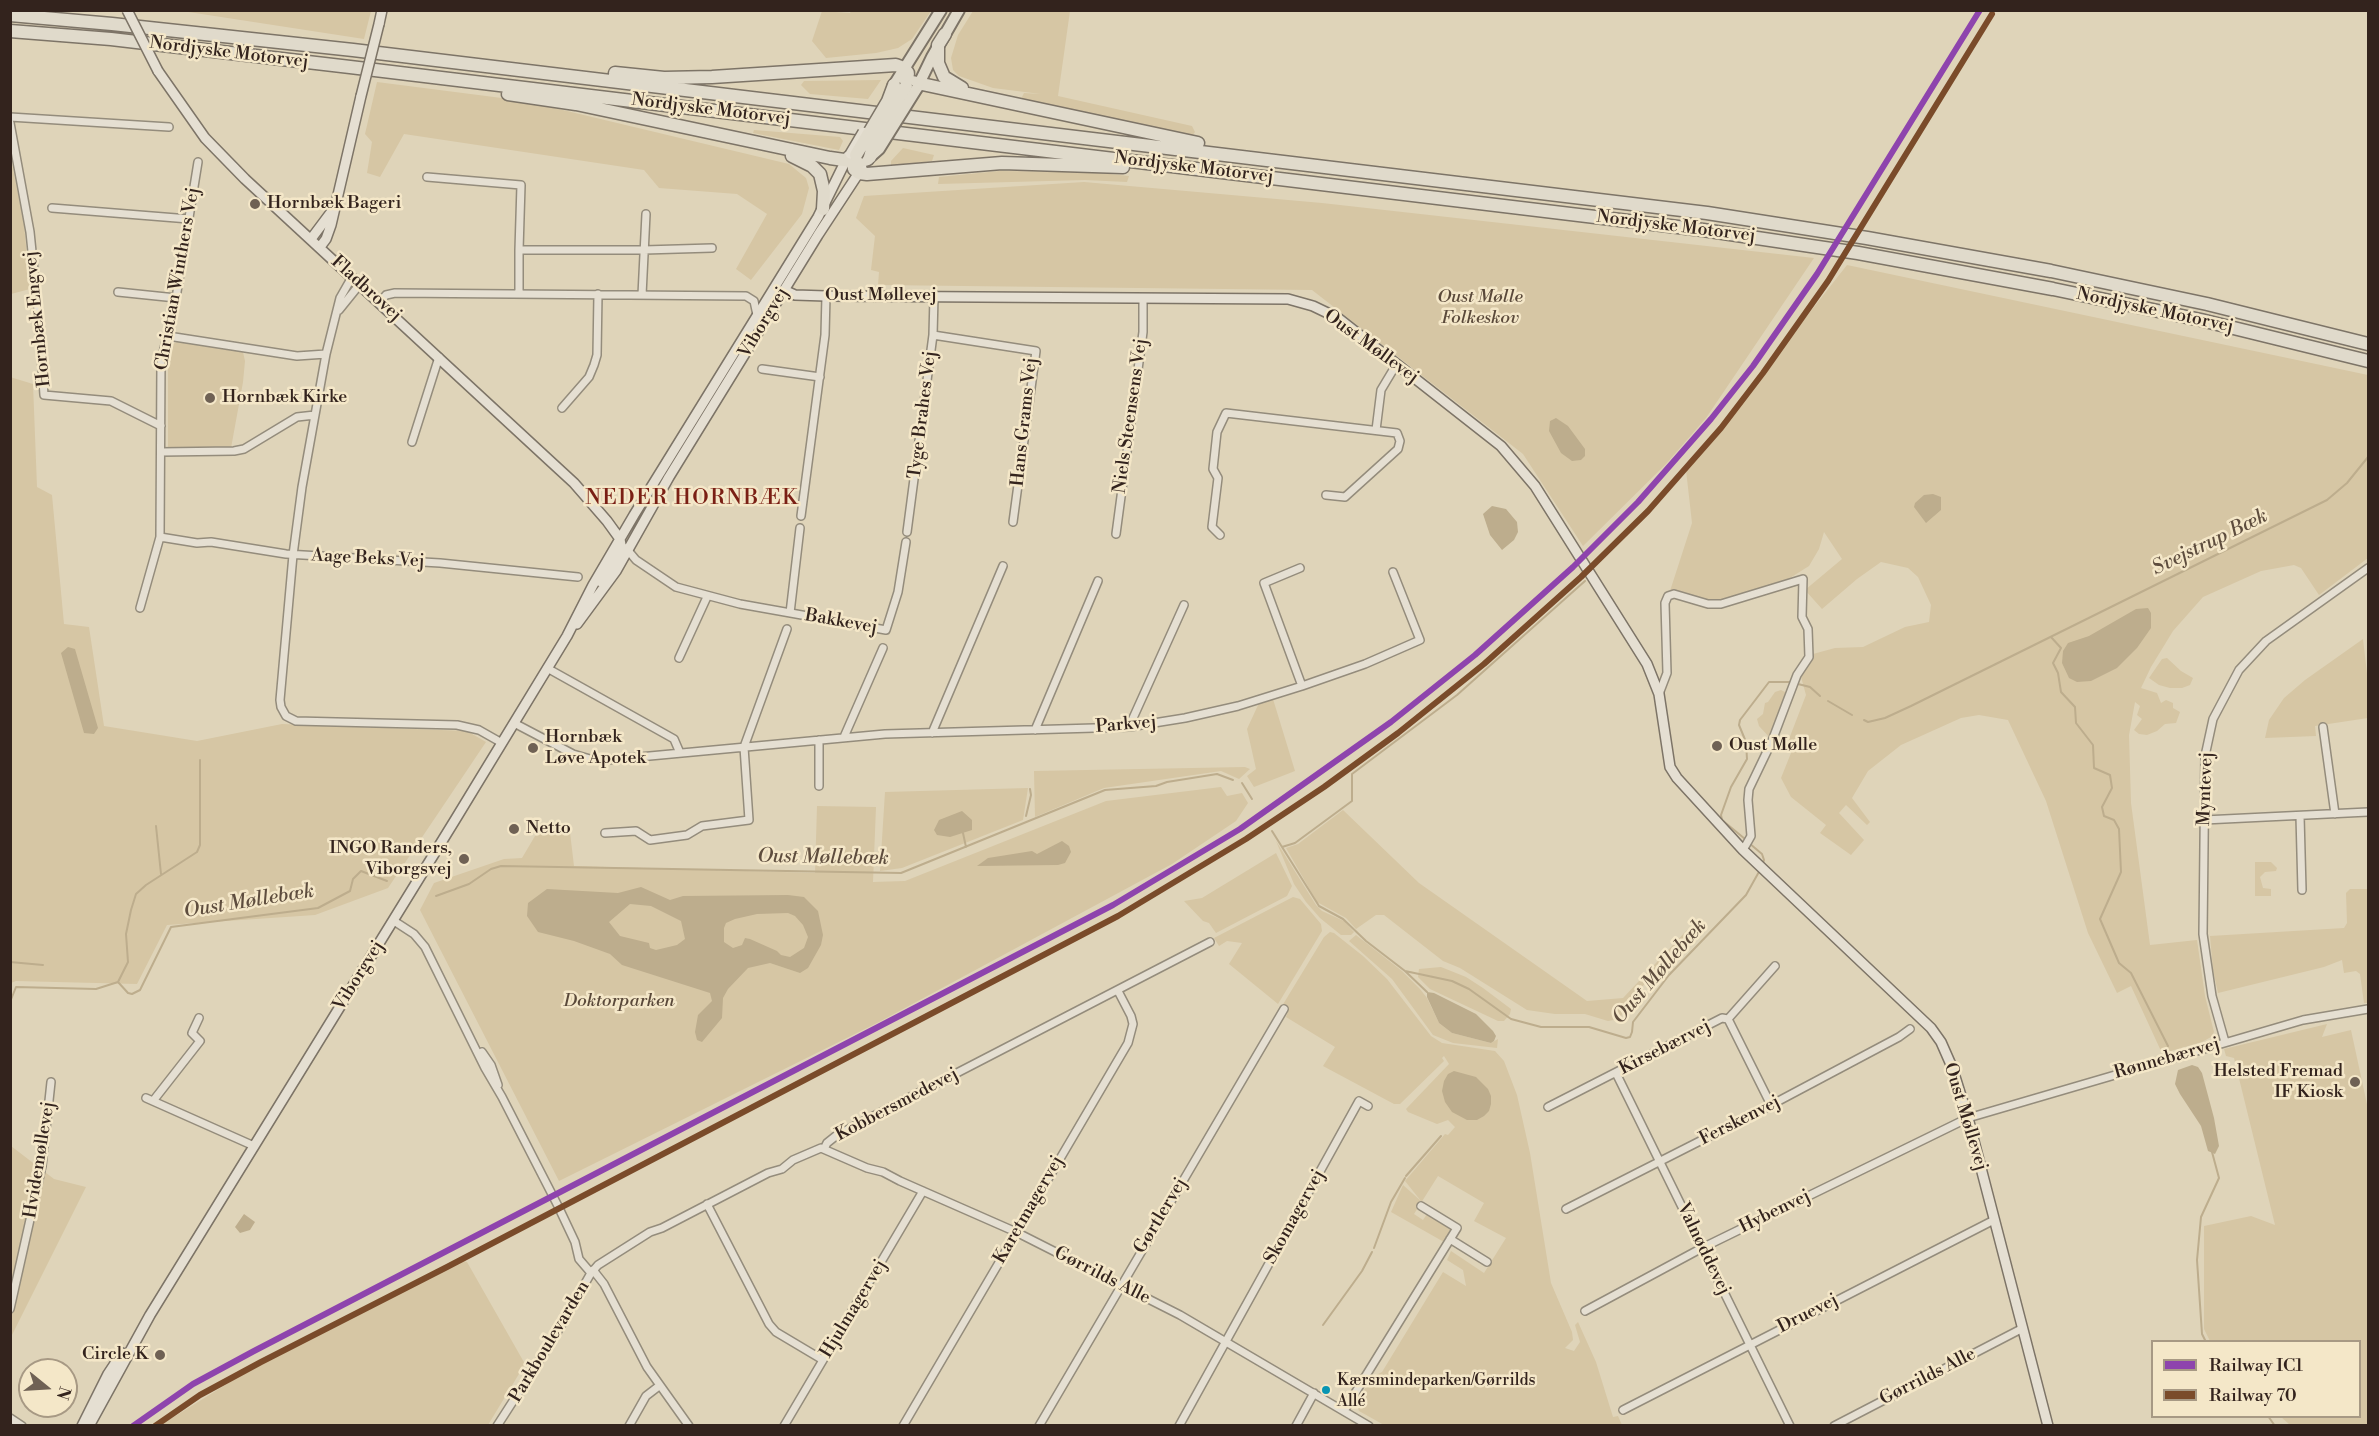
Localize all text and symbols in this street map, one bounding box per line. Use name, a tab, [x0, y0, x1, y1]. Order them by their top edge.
street label: Nordjyske Motorvej	[148, 33, 310, 73]
street label: Nordjyske Motorvej	[630, 90, 792, 130]
street label: Nordjyske Motorvej	[1113, 148, 1275, 188]
street label: Christian Winthers Vej	[151, 186, 205, 372]
place label: Hornbæk Bageri	[267, 193, 401, 215]
marker: Hornbæk Bageri	[248, 197, 262, 211]
street label: Nordjyske Motorvej	[1595, 207, 1757, 247]
street label: Hornbæk Engvej	[20, 250, 56, 388]
street label: Fladbrovej	[326, 252, 406, 326]
street label: Viborgvej	[734, 284, 794, 362]
street label: Nordjyske Motorvej	[2074, 284, 2236, 338]
street label: Oust Møllevej	[825, 285, 937, 307]
park label: Oust Mølle Folkeskov	[1437, 287, 1523, 330]
street label: Oust Møllevej	[1319, 305, 1423, 389]
street label: Niels Steensens Vej	[1109, 337, 1153, 495]
street label: Tyge Brahes Vej	[904, 350, 942, 480]
street label: Hans Grams Vej	[1007, 356, 1043, 488]
place label: Hornbæk Kirke	[222, 387, 347, 409]
marker: Hornbæk Kirke	[203, 391, 217, 405]
district label: NEDER HORNBÆK	[585, 486, 799, 512]
water label: Svejstrup Bæk	[2148, 505, 2272, 581]
street label: Aage Beks Vej	[311, 545, 425, 573]
street label: Bakkevej	[803, 605, 879, 639]
street label: Parkvej	[1095, 712, 1157, 738]
place label: Hornbæk Løve Apotek	[545, 727, 646, 770]
place label: Oust Mølle	[1729, 735, 1817, 757]
marker: Oust Mølle	[1710, 739, 1724, 753]
marker: Hornbæk Løve Apotek	[526, 741, 540, 755]
street label: Myntevej	[2194, 751, 2218, 827]
place label: Netto	[526, 818, 571, 840]
marker: Netto	[507, 822, 521, 836]
place label: INGO Randers, Viborgsvej	[329, 838, 452, 880]
water label: Oust Møllebæk	[757, 845, 889, 871]
marker: INGO Randers, Viborgsvej	[457, 852, 471, 866]
water label: Oust Møllebæk	[182, 880, 316, 924]
water label: Oust Møllebæk	[1608, 914, 1712, 1030]
street label: Viborgvej	[329, 937, 389, 1015]
park label: Doktorparken	[563, 991, 675, 1013]
street label: Kirsebærvej	[1616, 1016, 1714, 1080]
street label: Rønnebærvej	[2112, 1034, 2222, 1084]
street label: Oust Møllevej	[1938, 1060, 1992, 1174]
place label: Helsted Fremad IF Kiosk	[2213, 1061, 2343, 1104]
street label: Kobbersmedevej	[832, 1064, 962, 1146]
marker: Helsted Fremad IF Kiosk	[2348, 1075, 2362, 1089]
street label: Ferskenvej	[1696, 1091, 1784, 1151]
street label: Hvidemøllevej	[20, 1100, 60, 1220]
street label: Karetmagervej	[989, 1152, 1069, 1268]
street label: Skomagervej	[1260, 1166, 1330, 1268]
street label: Gørtlervej	[1130, 1174, 1192, 1258]
street label: Hybenvej	[1736, 1186, 1814, 1238]
street label: Valnøddevej	[1671, 1199, 1735, 1299]
street label: Gørrilds Alle	[1050, 1243, 1154, 1309]
street label: Hjulmagervej	[816, 1256, 892, 1362]
street label: Parkboulevarden	[505, 1277, 595, 1407]
street label: Druevej	[1774, 1290, 1842, 1338]
legend	[2151, 1340, 2361, 1418]
place label: Circle K	[82, 1344, 148, 1366]
street label: Gørrilds Alle	[1876, 1344, 1980, 1410]
marker: Circle K	[153, 1348, 167, 1362]
text: Railway IC1	[2209, 1354, 2303, 1377]
north arrow	[18, 1358, 78, 1418]
place label: Kærsmindeparken/Gørrilds Allé	[1337, 1371, 1536, 1409]
text: N	[52, 1384, 75, 1402]
marker: Kærsmindeparken/Gørrilds Allé	[1320, 1384, 1332, 1396]
text: Railway 70	[2209, 1384, 2297, 1407]

